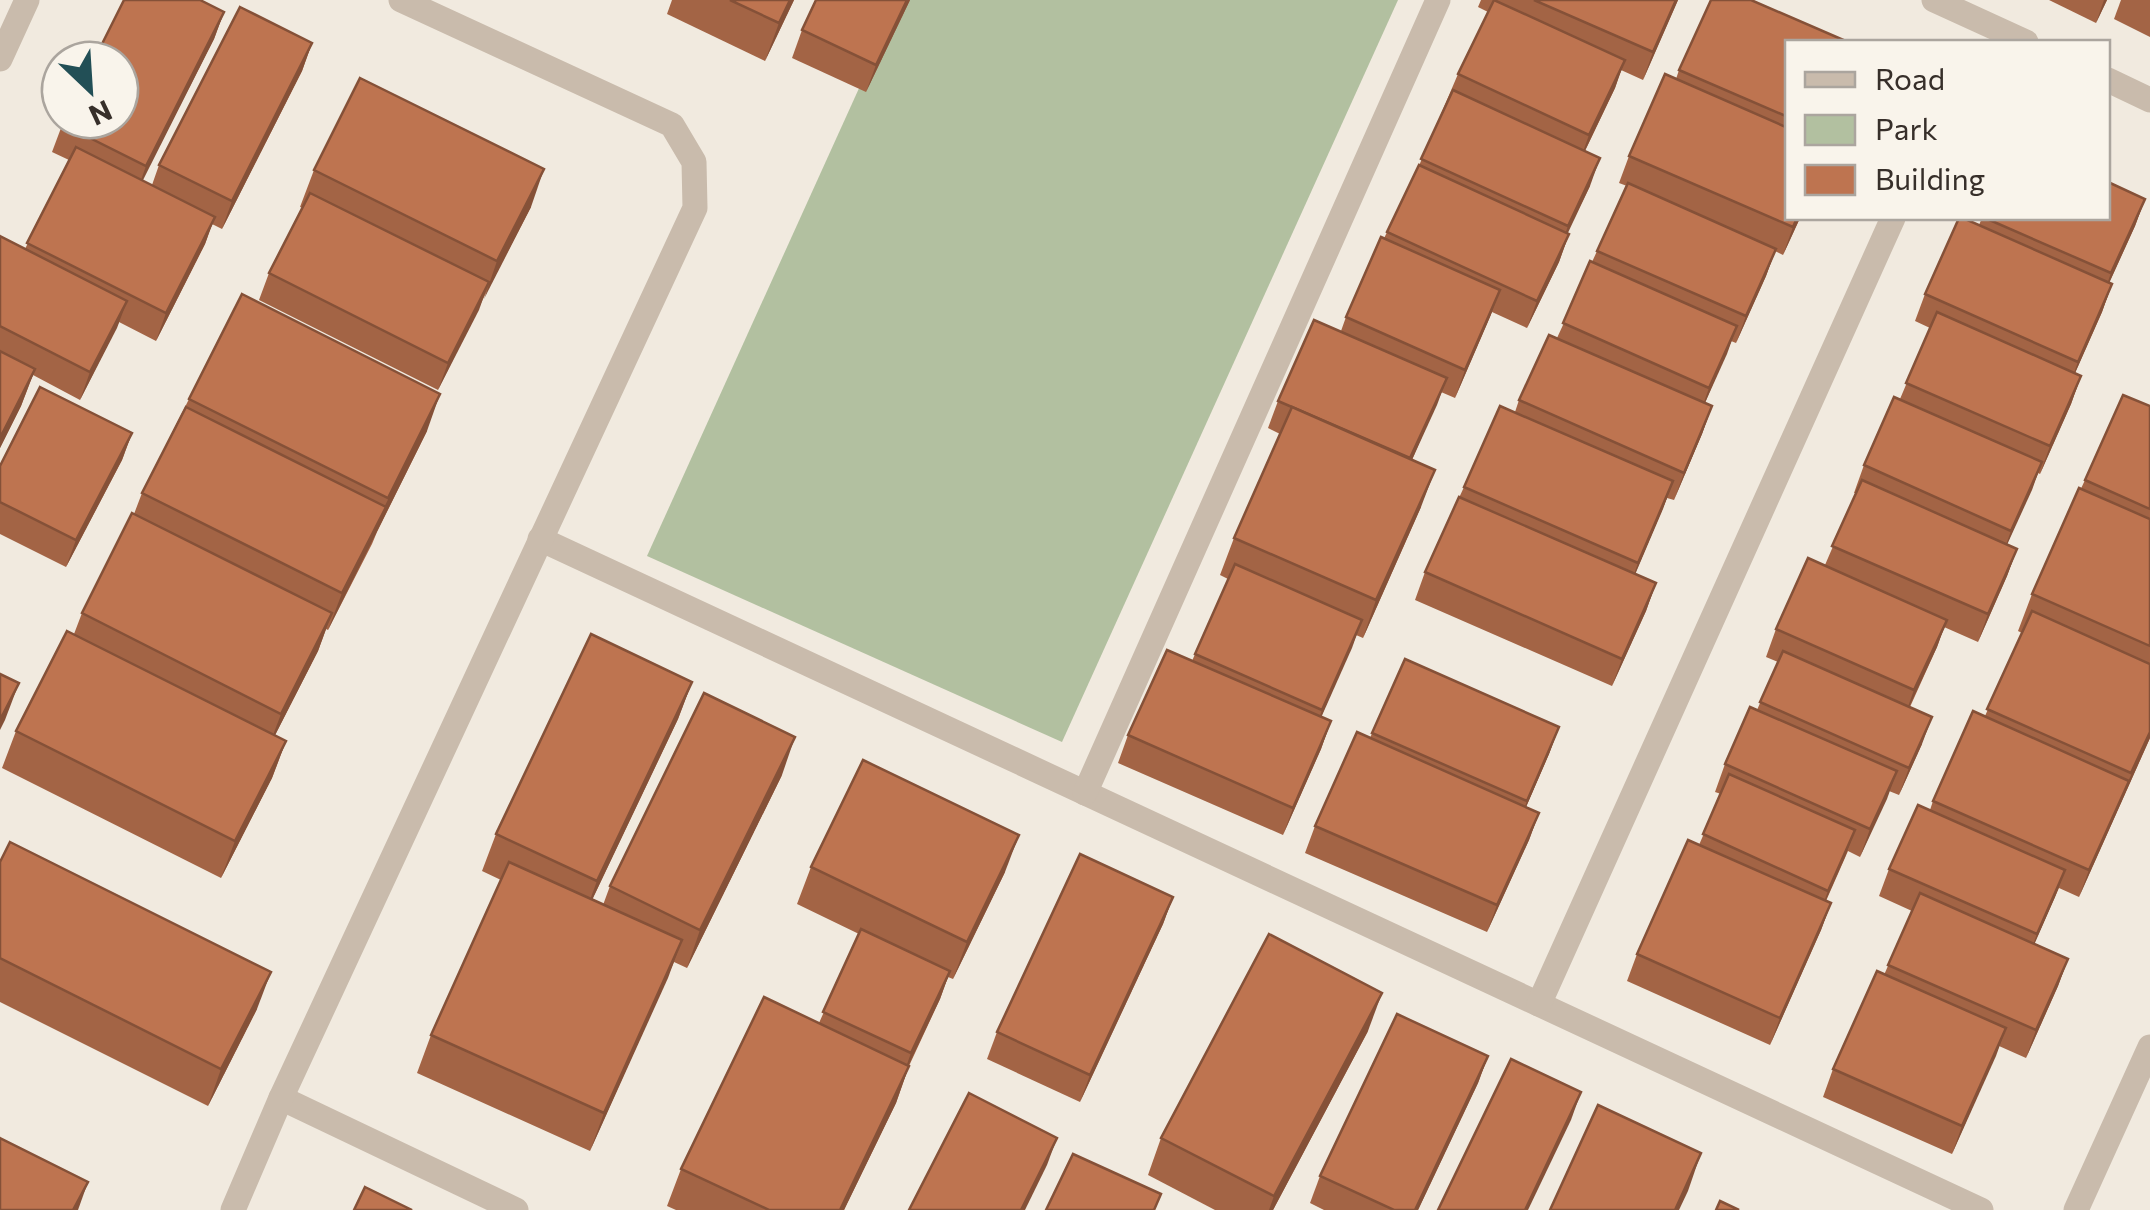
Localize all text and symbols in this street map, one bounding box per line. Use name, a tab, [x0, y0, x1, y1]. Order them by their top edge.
north arrow	[40, 40, 140, 140]
legend	[1785, 40, 2110, 220]
text: Road	[1875, 59, 1945, 96]
text: N	[84, 94, 118, 133]
text: Park	[1875, 109, 1938, 146]
text: Building	[1875, 159, 1985, 196]

